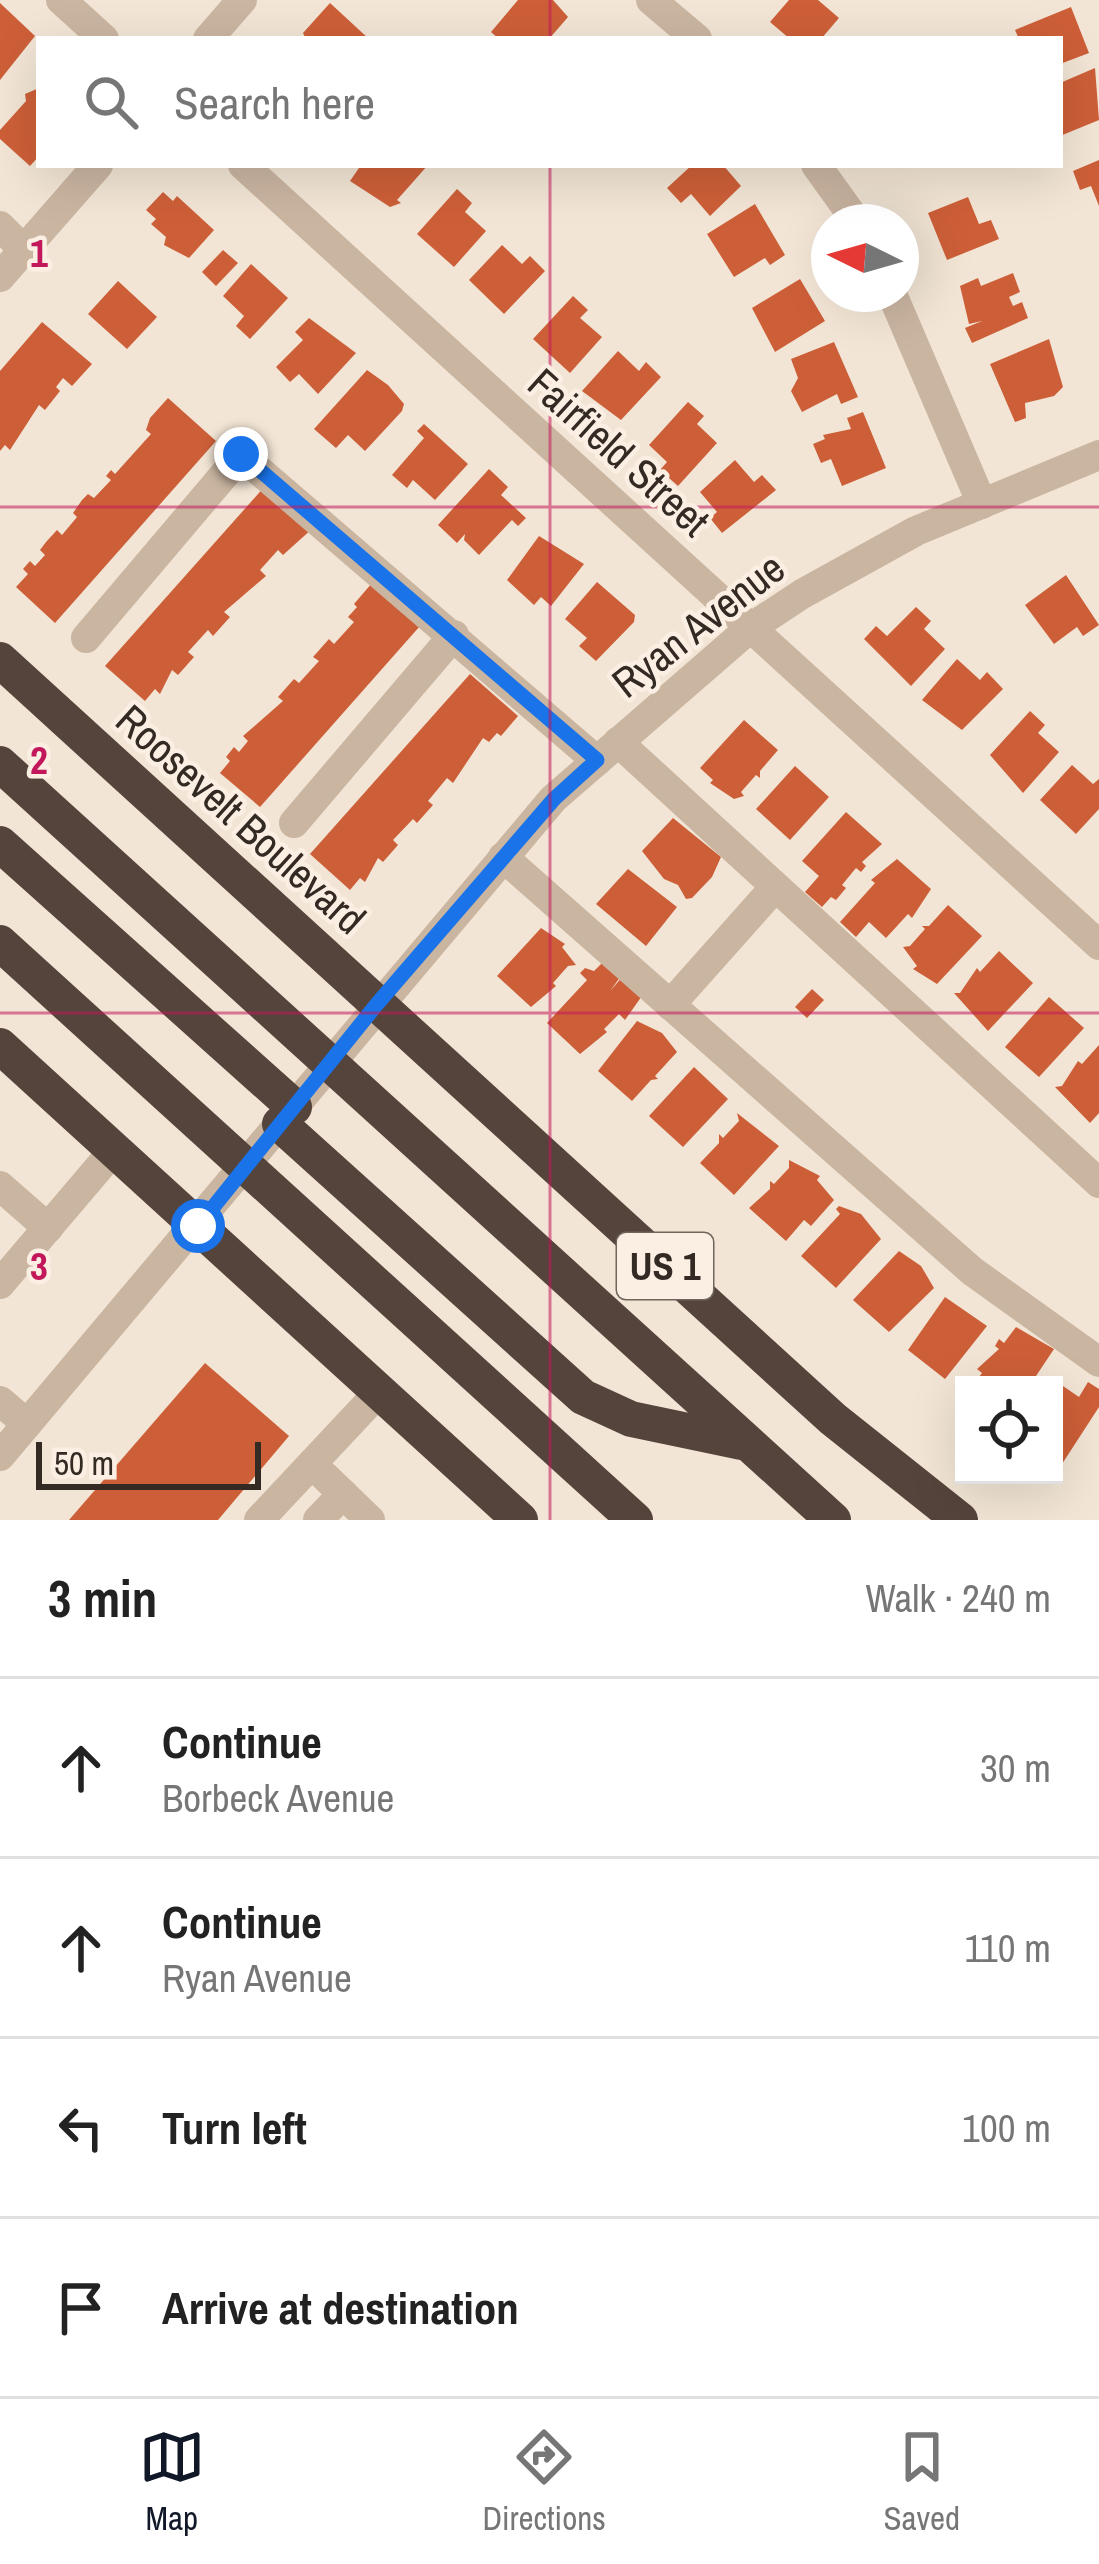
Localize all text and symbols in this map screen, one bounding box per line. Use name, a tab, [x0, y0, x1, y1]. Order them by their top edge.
search box	[36, 36, 1063, 168]
icon: search	[78, 69, 144, 135]
text: Search here	[174, 72, 375, 133]
north arrow	[811, 204, 919, 312]
text: 1	[30, 227, 48, 279]
street label: Fairfield Street	[516, 356, 722, 548]
route end	[214, 427, 268, 481]
street label: Ryan Avenue	[600, 540, 796, 710]
street label: Roosevelt Boulevard	[104, 692, 378, 946]
text: 2	[30, 734, 48, 786]
route start	[171, 1199, 225, 1253]
road number: US 1	[617, 1233, 713, 1299]
text: 3	[30, 1240, 48, 1292]
map controls	[955, 1376, 1063, 1484]
button: locate	[955, 1376, 1063, 1484]
scale bar	[36, 1436, 261, 1489]
text: 50 m	[54, 1441, 114, 1485]
text: 3 min	[48, 1564, 157, 1633]
text: Walk · 240 m	[866, 1572, 1051, 1624]
text: Continue	[162, 1711, 322, 1772]
icon: ahead	[48, 1735, 114, 1801]
text: 30 m	[980, 1742, 1051, 1794]
text: Borbeck Avenue	[162, 1772, 394, 1824]
text: Continue	[162, 1891, 322, 1952]
icon: ahead	[48, 1915, 114, 1981]
text: 110 m	[964, 1922, 1051, 1974]
text: Ryan Avenue	[162, 1952, 352, 2004]
icon: left	[48, 2095, 114, 2161]
text: Turn left	[162, 2097, 307, 2158]
text: 100 m	[962, 2102, 1051, 2154]
icon: arrive	[48, 2275, 114, 2341]
text: Arrive at destination	[162, 2277, 519, 2338]
tab: Map	[139, 2424, 205, 2540]
tab: Directions	[482, 2424, 606, 2540]
tab: Saved	[883, 2424, 960, 2540]

